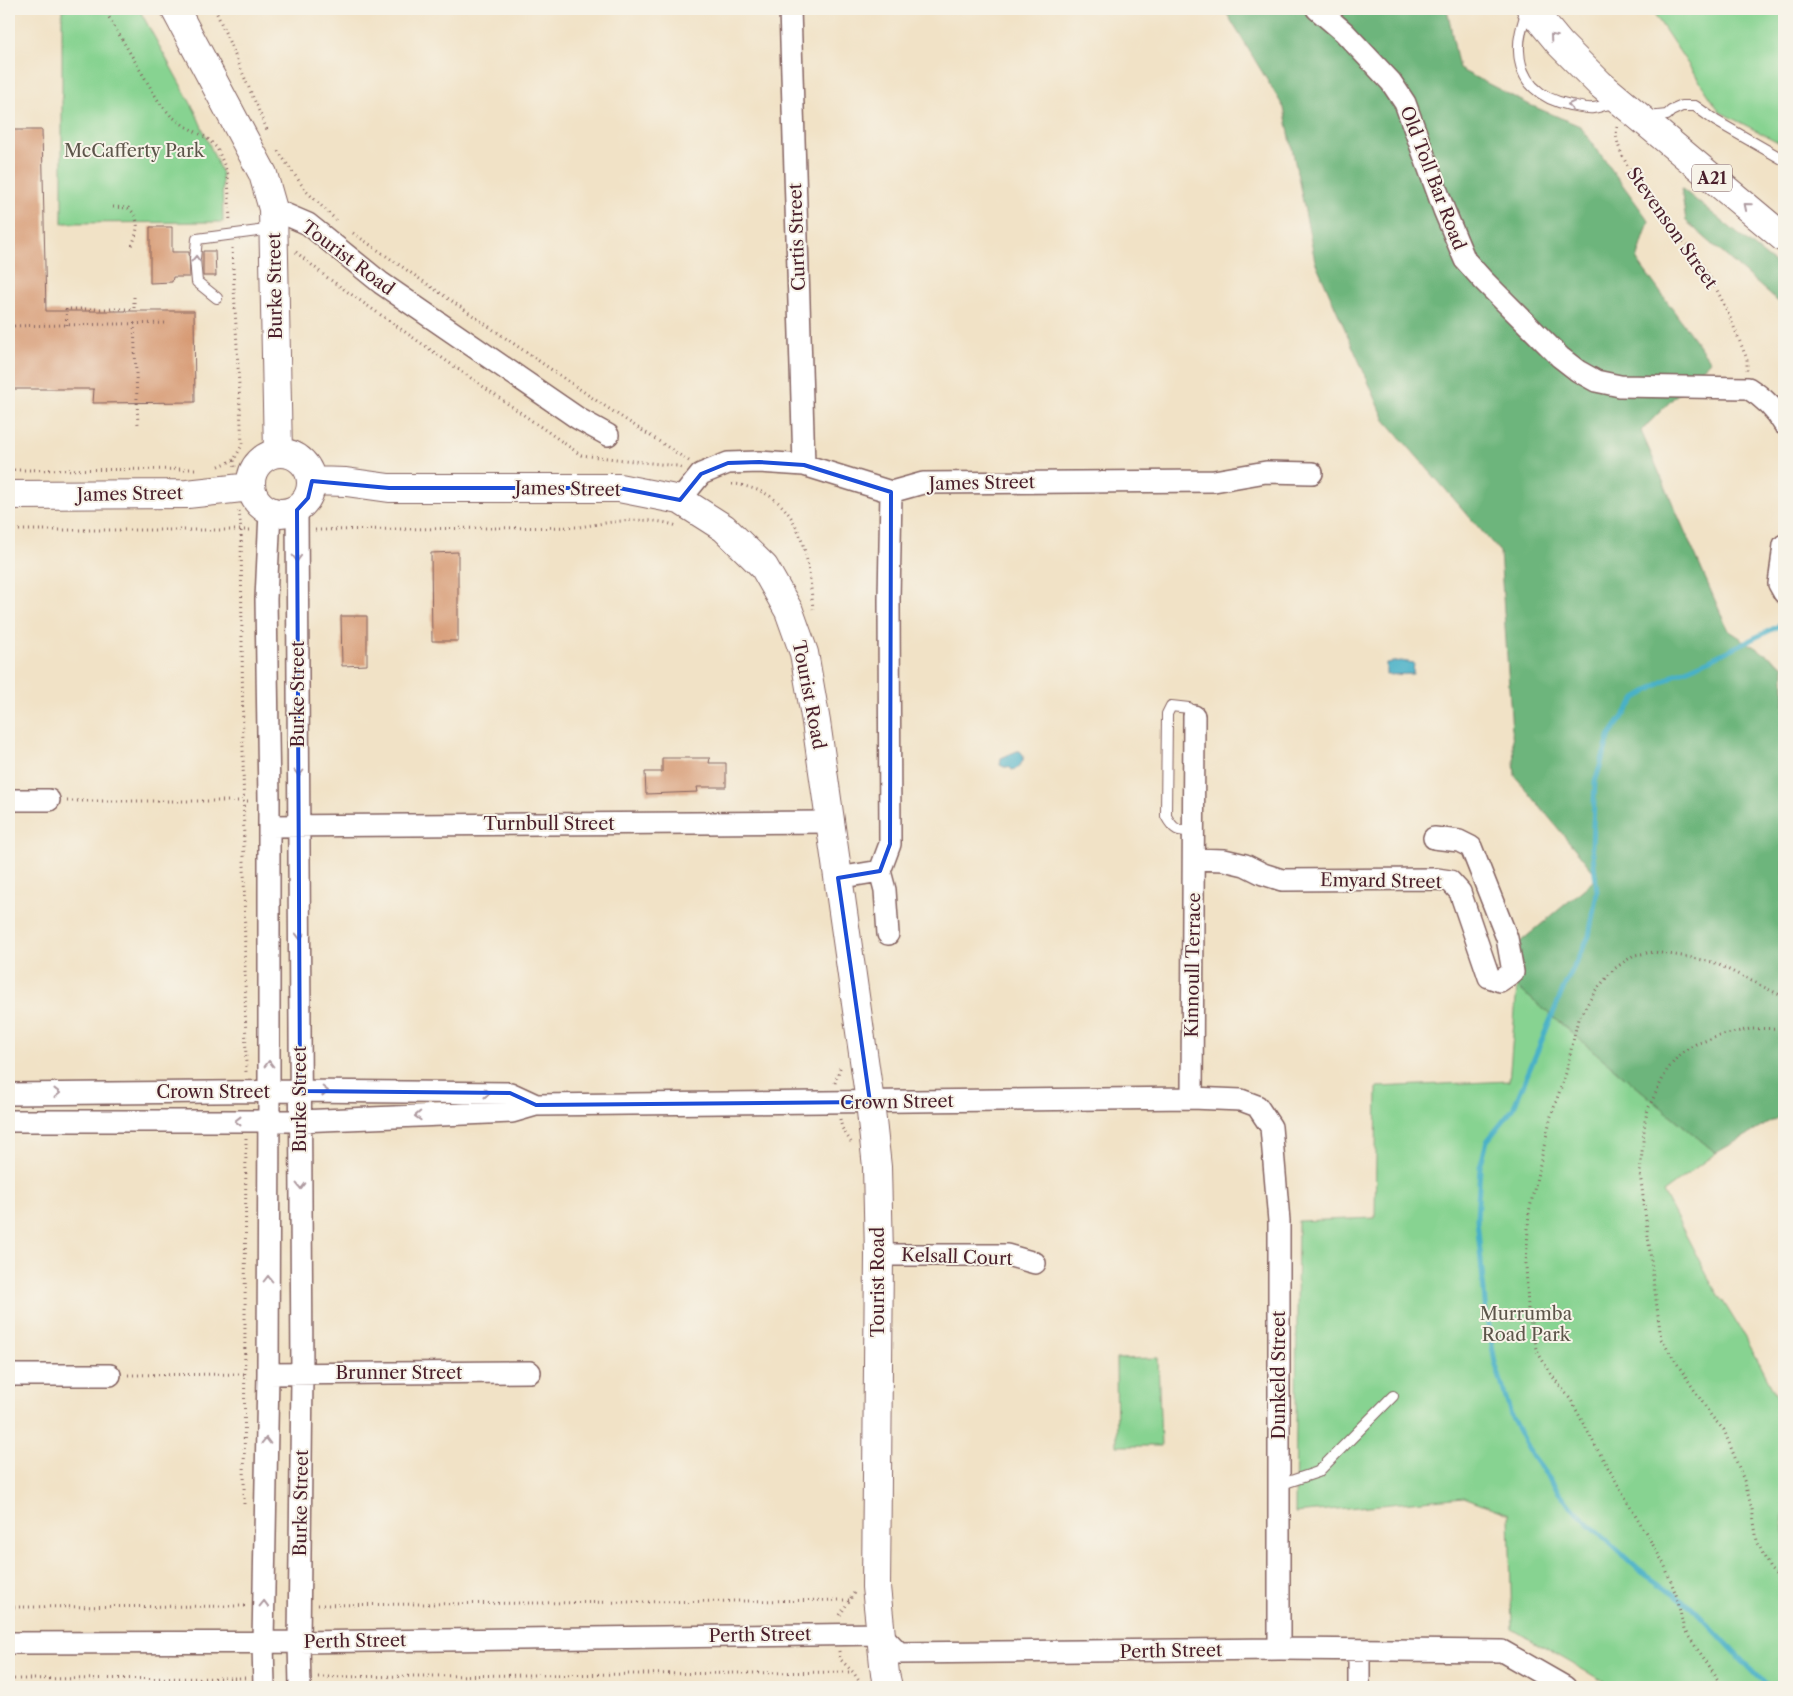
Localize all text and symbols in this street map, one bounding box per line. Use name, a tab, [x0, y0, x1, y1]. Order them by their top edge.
one-way arrow	[1551, 34, 1559, 43]
one-way arrow	[1567, 100, 1576, 111]
street label: Old Toll Bar Road	[1395, 103, 1471, 253]
park label: McCafferty Park	[64, 140, 206, 162]
street label: Stevenson Street	[1622, 163, 1723, 294]
road number: A21	[1692, 164, 1732, 192]
street label: Curtis Street	[784, 182, 810, 291]
one-way arrow	[1744, 204, 1753, 212]
street label: Tourist Road	[297, 216, 399, 300]
street label: Burke Street	[263, 232, 287, 340]
one-way arrow	[190, 255, 201, 263]
street label: James Street	[926, 471, 1036, 495]
street label: James Street	[512, 477, 622, 501]
street label: James Street	[74, 482, 184, 506]
one-way arrow	[292, 555, 303, 563]
street label: Tourist Road	[788, 639, 830, 751]
street label: Burke Street	[287, 640, 309, 747]
one-way arrow	[294, 770, 304, 778]
street label: Turnbull Street	[483, 813, 615, 835]
street label: Emyard Street	[1320, 869, 1443, 893]
street label: Kinnoull Terrace	[1181, 892, 1205, 1038]
one-way arrow	[295, 932, 305, 940]
street label: Burke Street	[289, 1045, 311, 1152]
one-way arrow	[264, 1059, 274, 1067]
street label: Crown Street	[156, 1081, 270, 1103]
one-way arrow	[322, 1086, 329, 1096]
one-way arrow	[54, 1088, 62, 1098]
one-way arrow	[484, 1088, 492, 1098]
street label: Crown Street	[840, 1090, 955, 1114]
one-way arrow	[414, 1111, 422, 1121]
one-way arrow	[234, 1116, 242, 1126]
one-way arrow	[295, 1182, 306, 1190]
street label: Tourist Road	[867, 1227, 889, 1337]
street label: Kelsall Court	[901, 1244, 1014, 1270]
one-way arrow	[263, 1274, 273, 1282]
park label: Murrumba Road Park	[1480, 1303, 1573, 1346]
street label: Dunkeld Street	[1268, 1310, 1290, 1439]
street label: Brunner Street	[336, 1362, 463, 1384]
one-way arrow	[261, 1437, 272, 1445]
street label: Burke Street	[289, 1449, 313, 1557]
one-way arrow	[259, 1599, 269, 1607]
street label: Perth Street	[709, 1623, 812, 1647]
street label: Perth Street	[304, 1629, 407, 1653]
street label: Perth Street	[1120, 1639, 1223, 1663]

